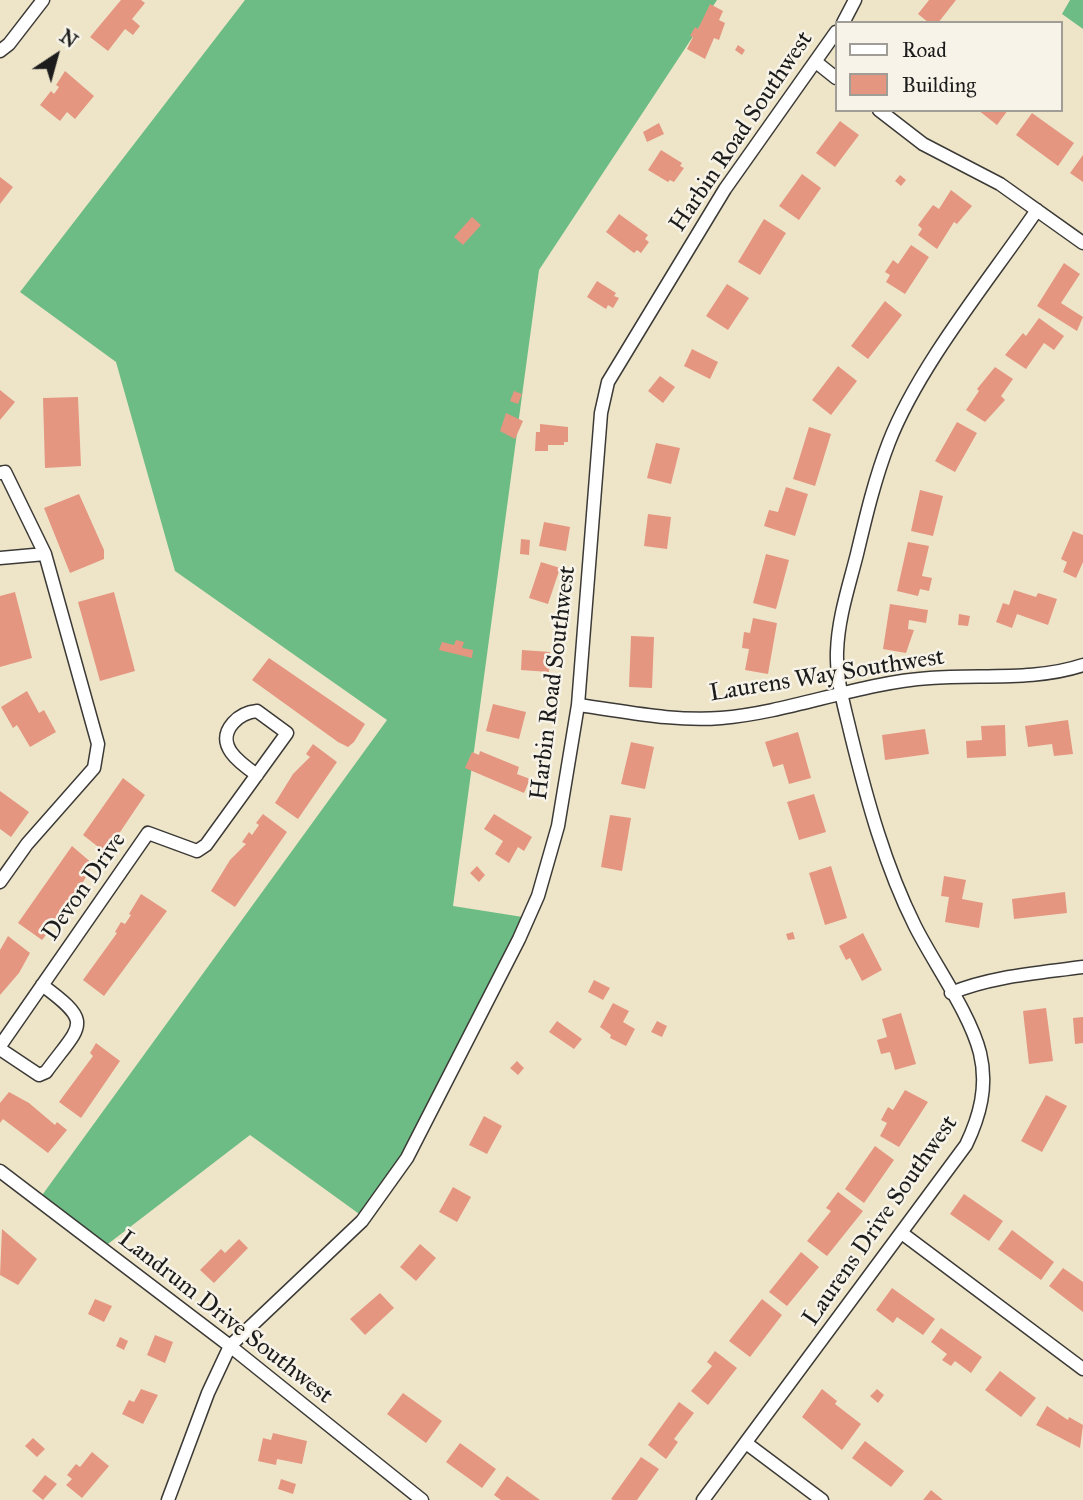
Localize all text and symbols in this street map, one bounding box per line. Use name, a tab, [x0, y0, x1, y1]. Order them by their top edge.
north arrow	[21, 21, 91, 91]
legend	[834, 21, 1062, 112]
text: N	[55, 25, 82, 53]
street label: Harbin Road Southwest	[664, 26, 820, 238]
text: Road	[902, 37, 947, 63]
text: Building	[902, 72, 976, 98]
street label: Harbin Road Southwest	[525, 564, 583, 802]
street label: Laurens Way Southwest	[707, 643, 947, 709]
street label: Devon Drive	[37, 827, 133, 947]
street label: Laurens Drive Southwest	[797, 1110, 965, 1332]
street label: Landrum Drive Southwest	[112, 1225, 338, 1411]

